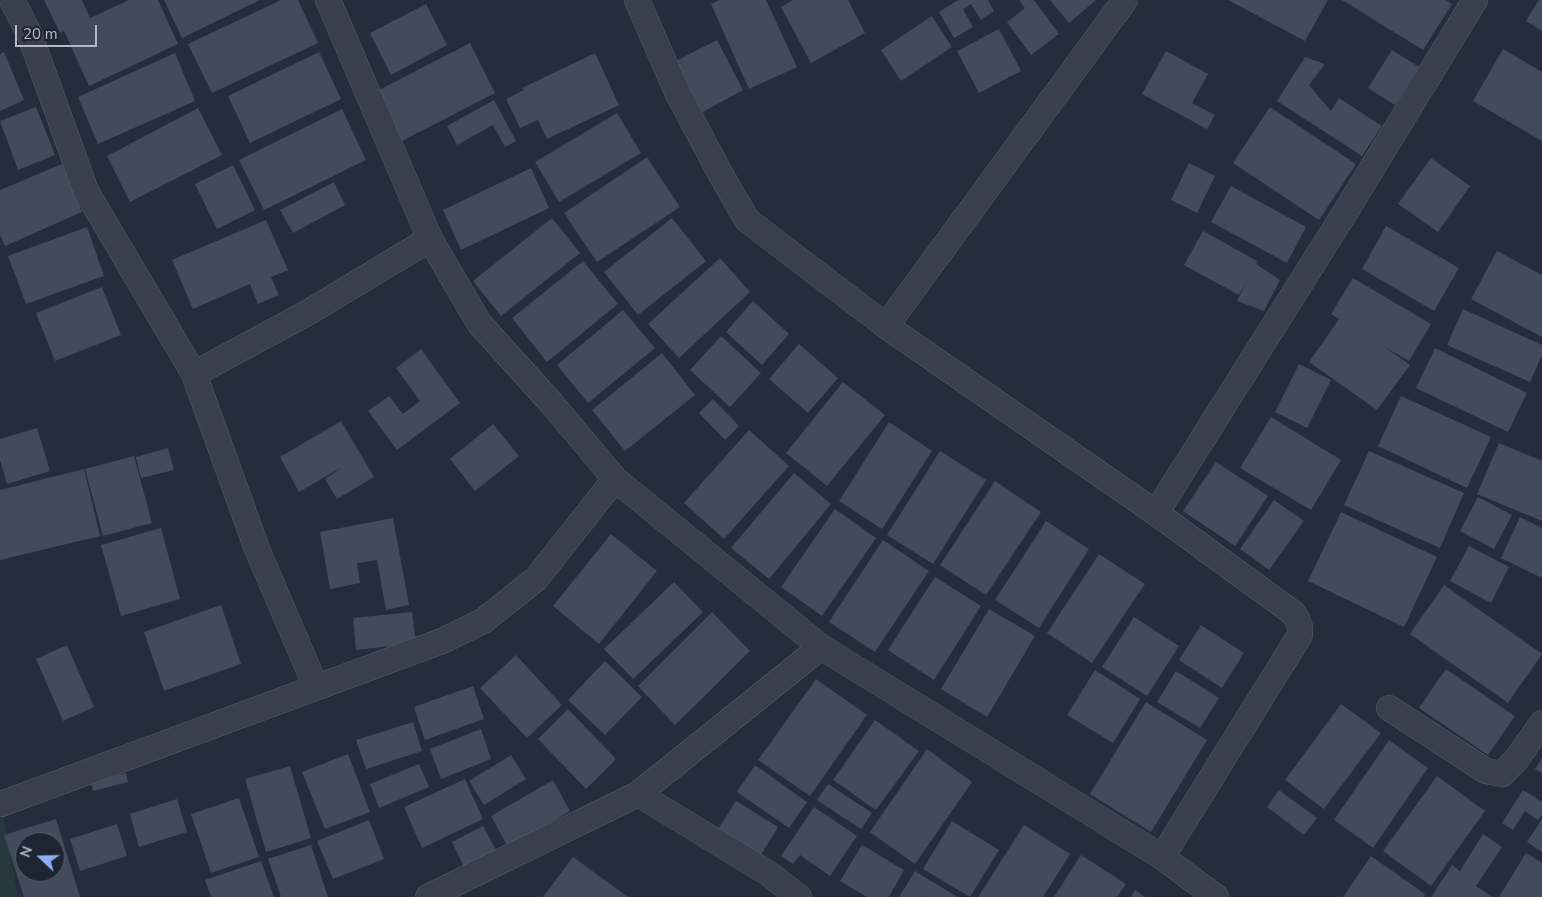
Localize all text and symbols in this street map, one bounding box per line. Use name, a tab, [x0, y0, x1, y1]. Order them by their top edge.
scale bar	[18, 15, 100, 47]
text: 20 m	[23, 24, 58, 44]
north arrow	[15, 832, 65, 882]
text: N	[16, 844, 37, 860]

